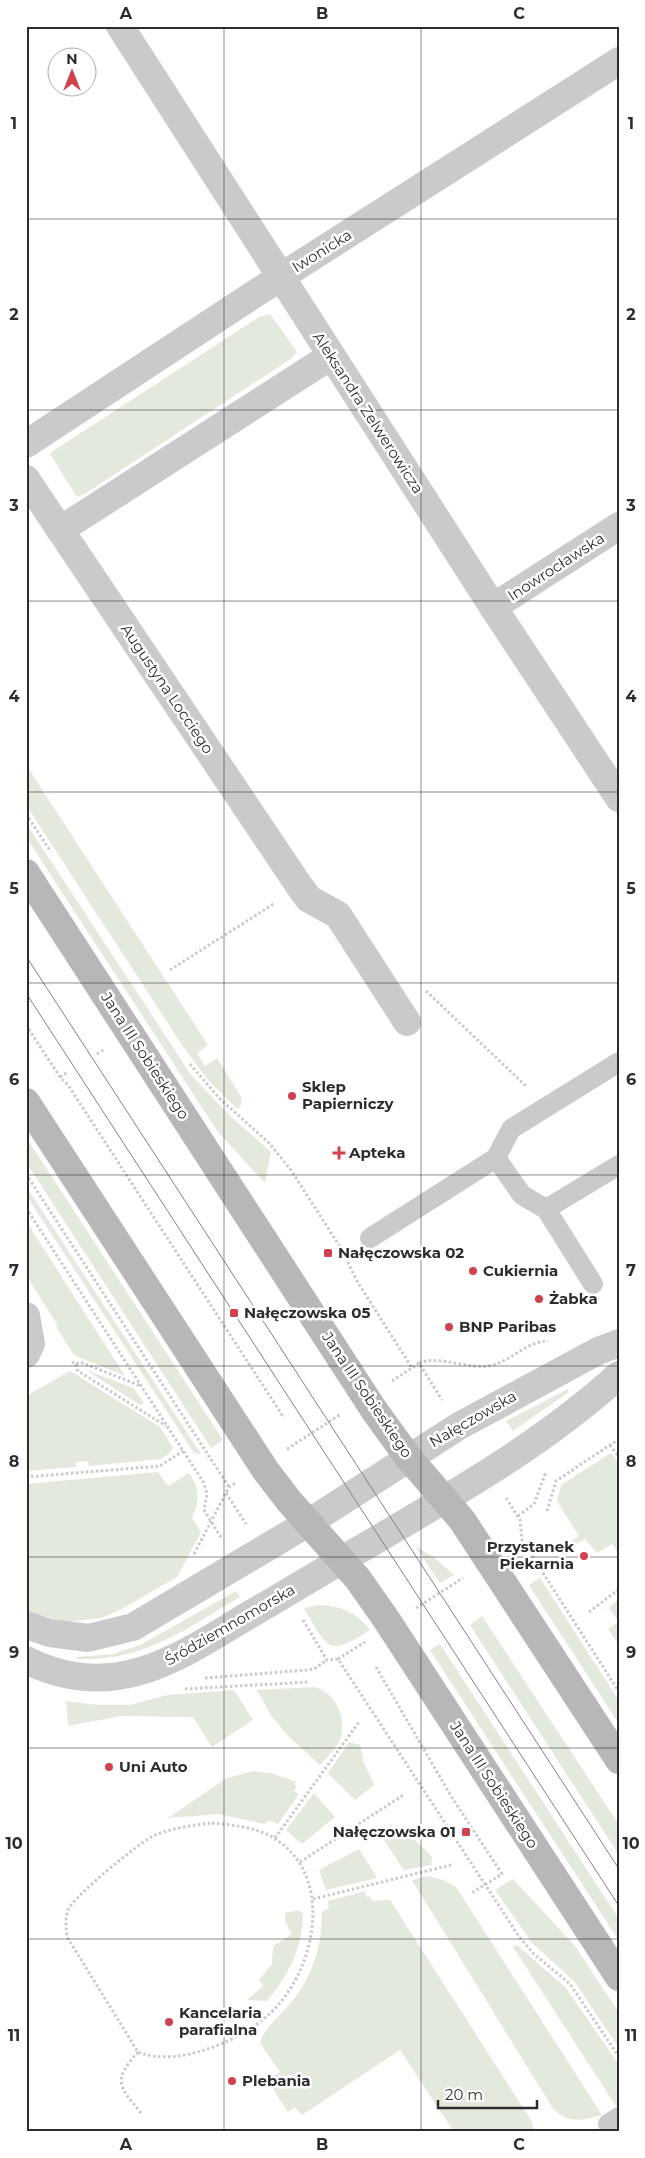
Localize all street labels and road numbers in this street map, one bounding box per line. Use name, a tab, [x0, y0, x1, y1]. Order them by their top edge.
street label: Iwonicka	[288, 225, 355, 276]
street label: Aleksandra Zelwerowicza	[309, 328, 428, 497]
street label: Inowrocławska	[504, 528, 608, 605]
street label: Augustyna Locciego	[117, 620, 218, 757]
street label: Jana III Sobieskiego	[97, 988, 194, 1123]
street label: Jana III Sobieskiego	[318, 1327, 417, 1461]
street label: Nałęczowska	[426, 1386, 520, 1451]
street label: Śródziemnomorska	[161, 1580, 298, 1670]
street label: Jana III Sobieskiego	[446, 1717, 543, 1852]

